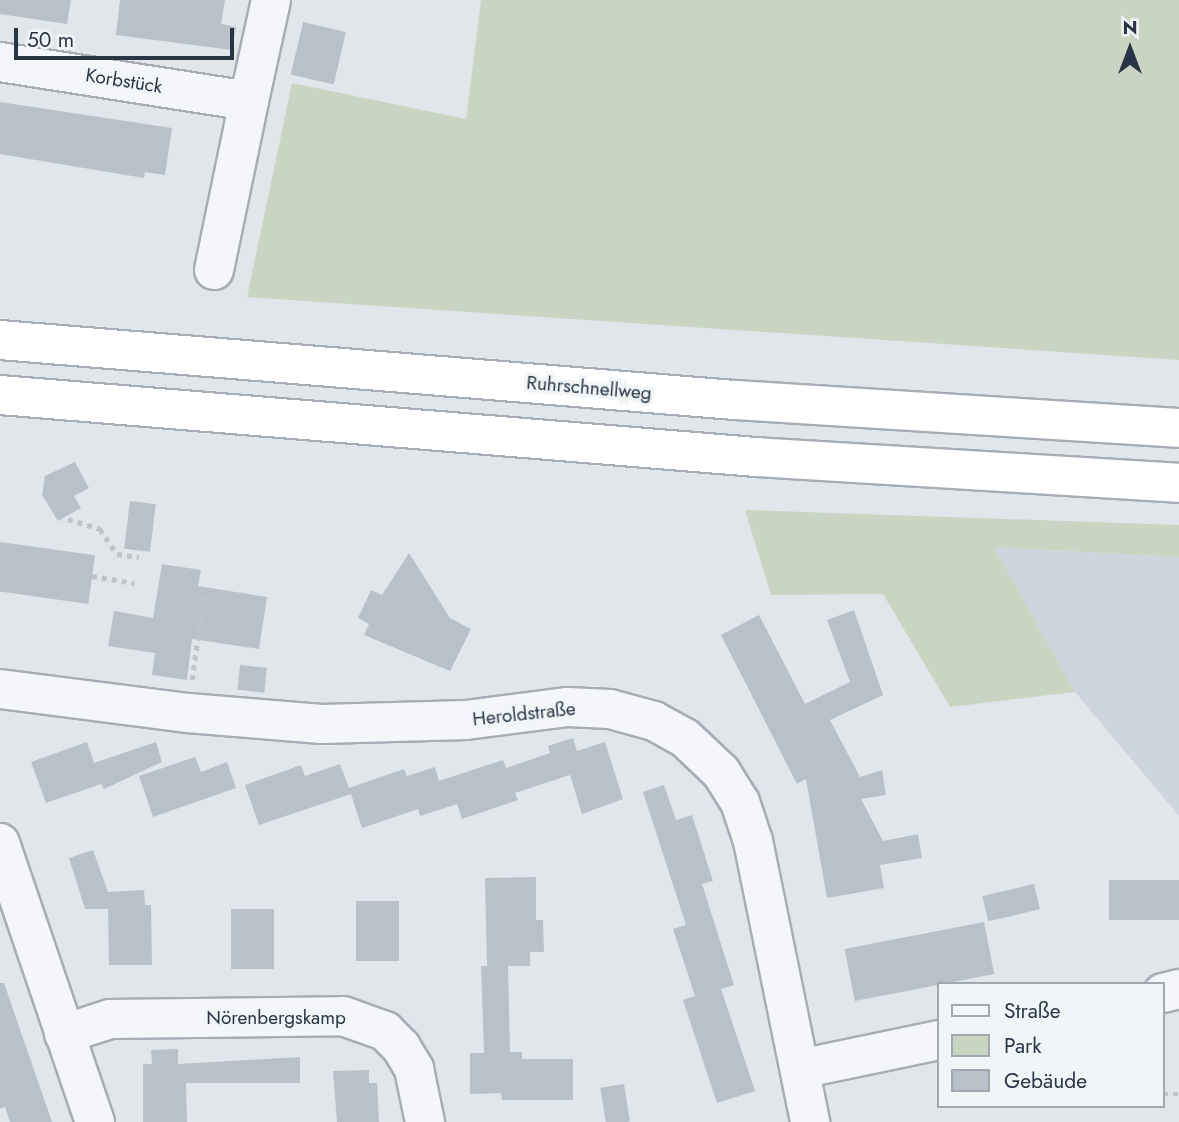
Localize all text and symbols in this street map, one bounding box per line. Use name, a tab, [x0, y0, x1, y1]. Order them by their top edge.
scale bar	[18, 14, 238, 58]
north arrow	[1095, 14, 1165, 84]
text: N	[1122, 14, 1138, 41]
text: 50 m	[27, 25, 74, 55]
street label: Korbstück	[84, 64, 164, 98]
street label: Ruhrschnellweg	[525, 371, 653, 405]
street label: Heroldstraße	[471, 697, 577, 731]
legend	[937, 982, 1165, 1108]
text: Straße	[1004, 996, 1061, 1026]
street label: Nörenbergskamp	[206, 1007, 346, 1029]
text: Park	[1004, 1031, 1041, 1061]
text: Gebäude	[1004, 1066, 1087, 1096]

